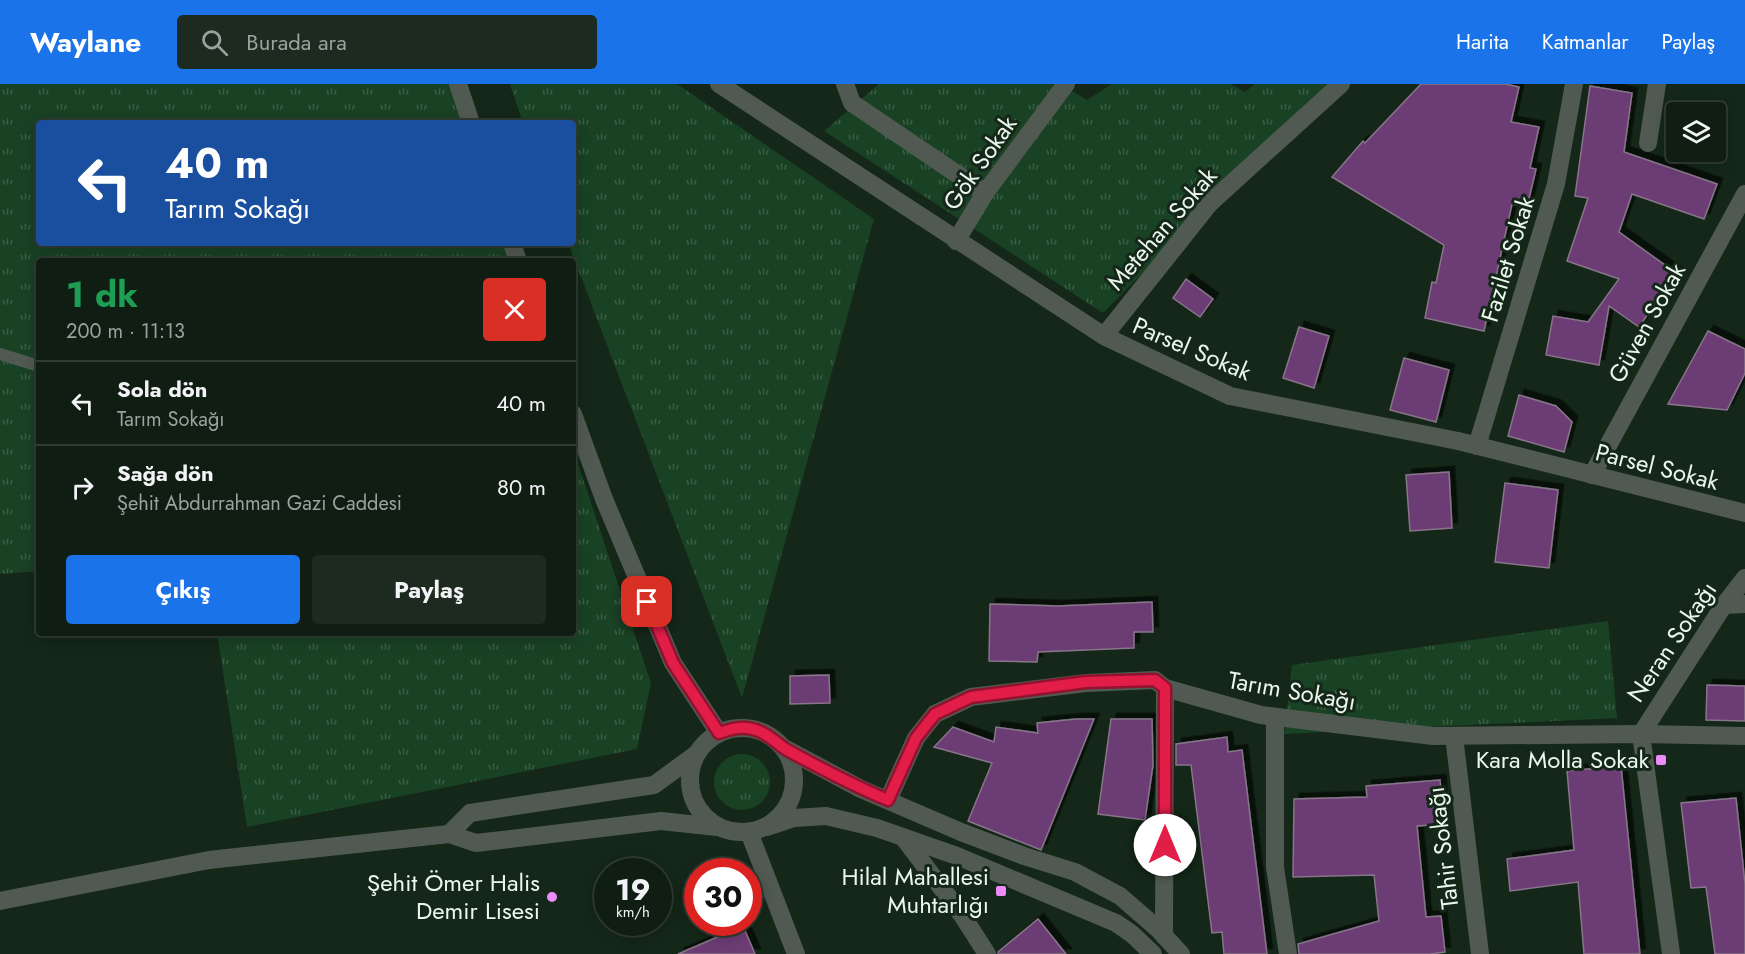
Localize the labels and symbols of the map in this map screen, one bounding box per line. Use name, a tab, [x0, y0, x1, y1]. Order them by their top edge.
street label: Gök Sokak	[934, 108, 1025, 217]
street label: Metehan Sokak	[1098, 159, 1225, 298]
street label: Fazilet Sokak	[1472, 191, 1543, 326]
street label: Güven Sokak	[1599, 256, 1694, 389]
street label: Parsel Sokak	[1127, 308, 1257, 389]
street label: Parsel Sokak	[1592, 434, 1723, 499]
street label: Neran Sokağı	[1618, 574, 1725, 709]
pin	[621, 576, 672, 627]
street label: Tarım Sokağı	[1226, 662, 1359, 719]
place label: Kara Molla Sokak	[1476, 742, 1649, 777]
marker: Kara Molla Sokak	[1654, 753, 1668, 767]
street label: Tahir Sokağı	[1418, 785, 1467, 911]
position arrow	[1133, 813, 1197, 877]
speed limit sign: 30	[684, 858, 762, 936]
place label: Hilal Mahallesi Muhtarlığı	[841, 859, 989, 922]
place label: Şehit Ömer Halis Demir Lisesi	[367, 865, 540, 928]
marker: Hilal Mahallesi Muhtarlığı	[994, 884, 1008, 898]
marker: Şehit Ömer Halis Demir Lisesi	[545, 890, 559, 904]

